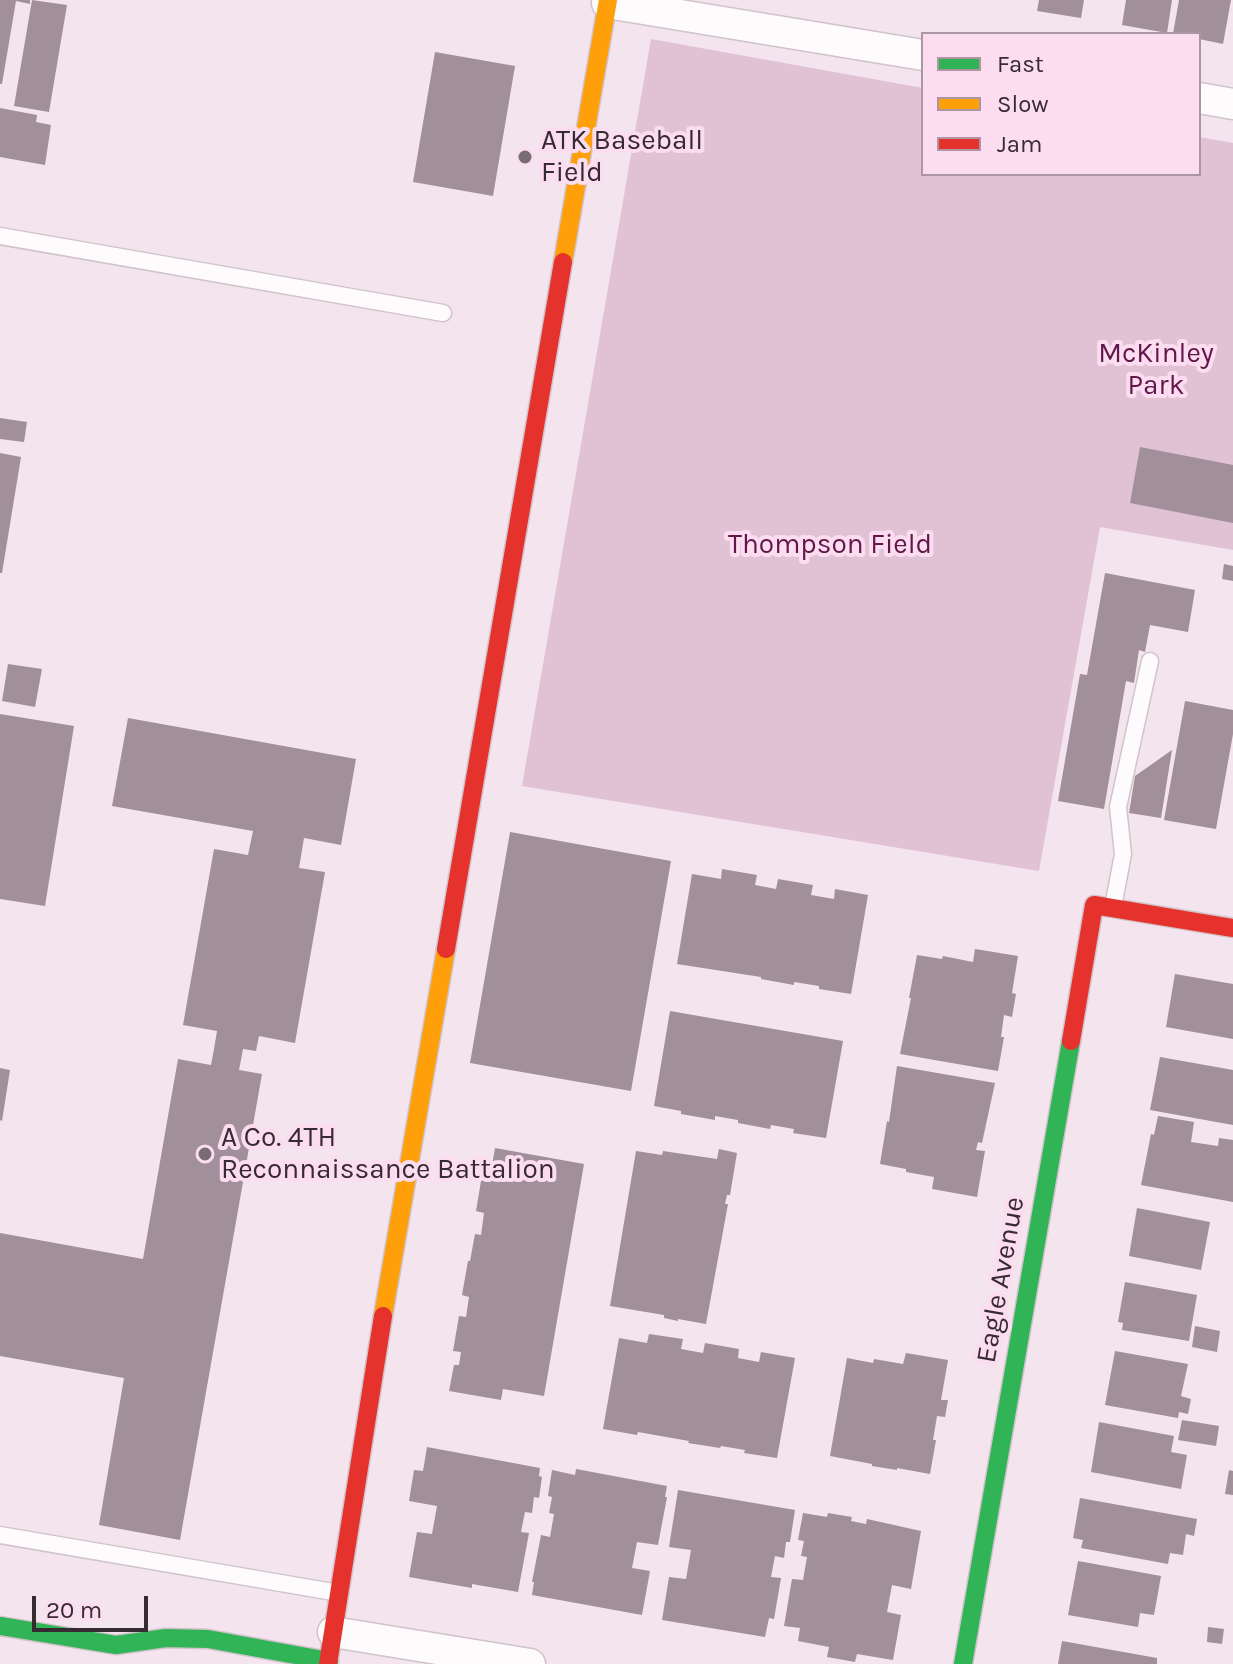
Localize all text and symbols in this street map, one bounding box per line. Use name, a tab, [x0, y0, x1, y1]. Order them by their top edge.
legend	[921, 32, 1201, 176]
text: Fast	[997, 50, 1044, 78]
text: Slow	[997, 90, 1049, 118]
place label: ATK Baseball Field	[541, 124, 703, 190]
text: Jam	[997, 130, 1042, 158]
marker: ATK Baseball Field	[516, 148, 534, 166]
park label: McKinley Park	[1098, 337, 1214, 403]
park label: Thompson Field	[728, 528, 932, 562]
place label: A Co. 4TH Reconnaissance Battalion	[221, 1121, 555, 1187]
marker: A Co. 4TH Reconnaissance Battalion	[196, 1145, 214, 1163]
street label: Eagle Avenue	[970, 1194, 1032, 1366]
scale bar	[36, 1580, 152, 1630]
text: 20 m	[46, 1596, 102, 1624]

